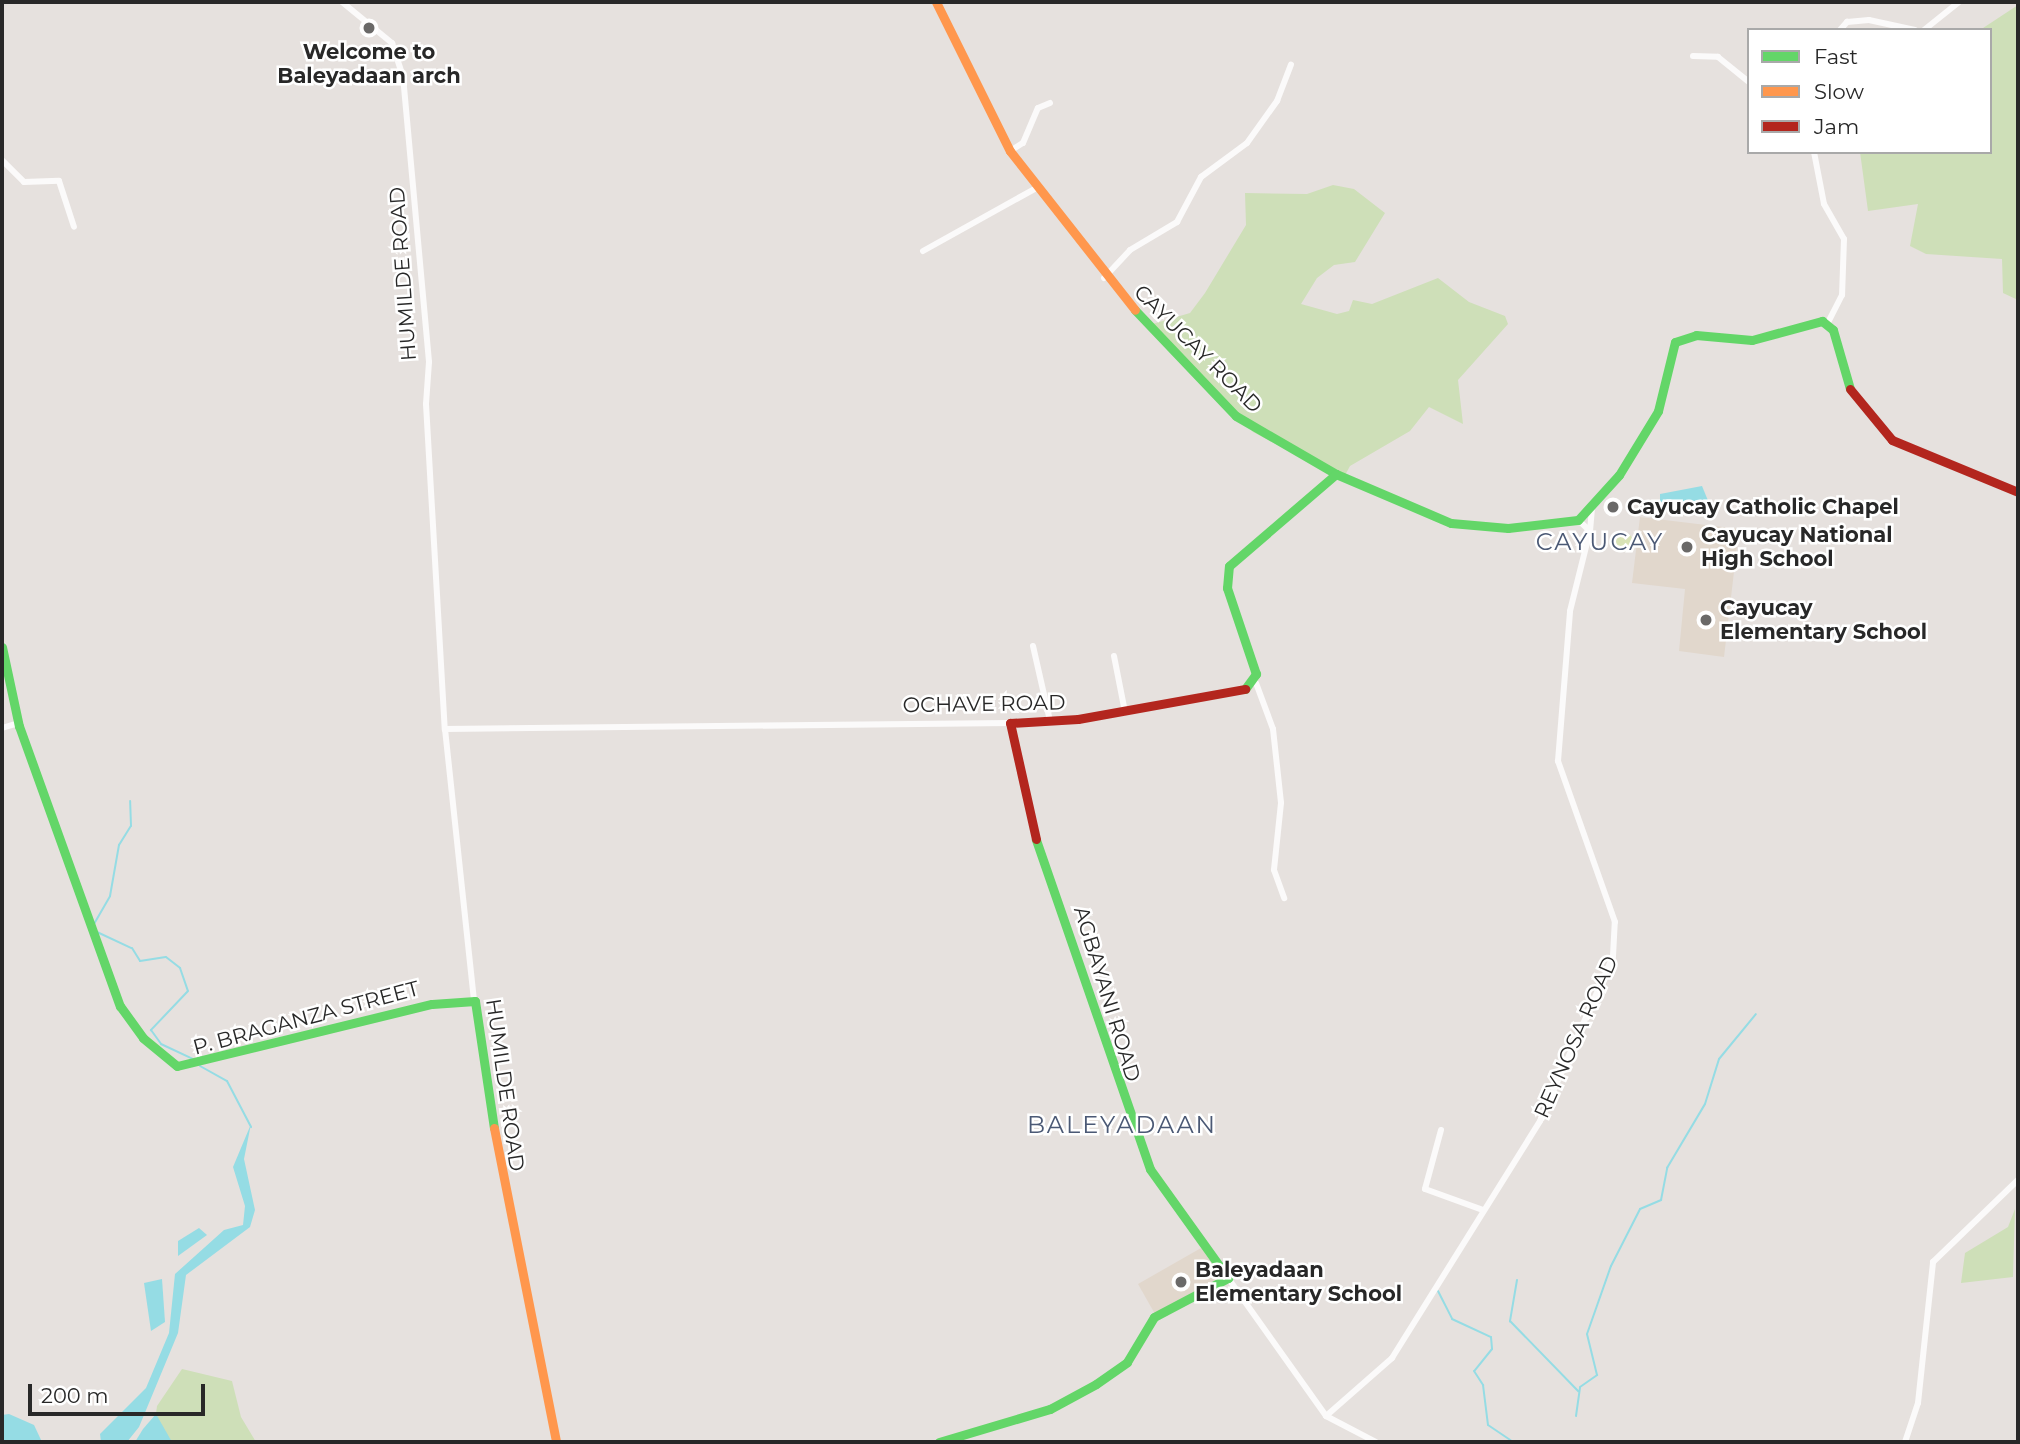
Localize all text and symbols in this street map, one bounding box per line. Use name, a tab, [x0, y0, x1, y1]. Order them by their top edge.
marker: Welcome to Baleyadaan arch	[361, 20, 377, 36]
legend	[1747, 28, 1992, 154]
place label: Welcome to Baleyadaan arch	[277, 39, 461, 89]
text: Fast	[1814, 44, 1858, 69]
text: Slow	[1814, 79, 1864, 104]
text: Jam	[1814, 114, 1859, 139]
street label: HUMILDE ROAD	[384, 186, 422, 362]
street label: CAYUCAY ROAD	[1129, 280, 1267, 418]
place label: Cayucay Catholic Chapel	[1627, 494, 1899, 520]
marker: Cayucay Catholic Chapel	[1605, 499, 1621, 515]
place label: Cayucay National High School	[1701, 522, 1892, 572]
district label: CAYUCAY	[1537, 528, 1663, 556]
marker: Cayucay National High School	[1679, 539, 1695, 555]
place label: Cayucay Elementary School	[1720, 595, 1927, 645]
marker: Cayucay Elementary School	[1698, 612, 1714, 628]
street label: OCHAVE ROAD	[902, 690, 1066, 718]
street label: AGBAYANI ROAD	[1068, 903, 1146, 1085]
street label: REYNOSA ROAD	[1529, 952, 1623, 1122]
street label: P. BRAGANZA STREET	[190, 976, 422, 1060]
street label: HUMILDE ROAD	[480, 997, 530, 1173]
district label: BALEYADAAN	[1028, 1111, 1216, 1139]
place label: Baleyadaan Elementary School	[1195, 1257, 1402, 1307]
marker: Baleyadaan Elementary School	[1173, 1274, 1189, 1290]
scale bar	[32, 1370, 208, 1414]
text: 200 m	[41, 1383, 108, 1408]

